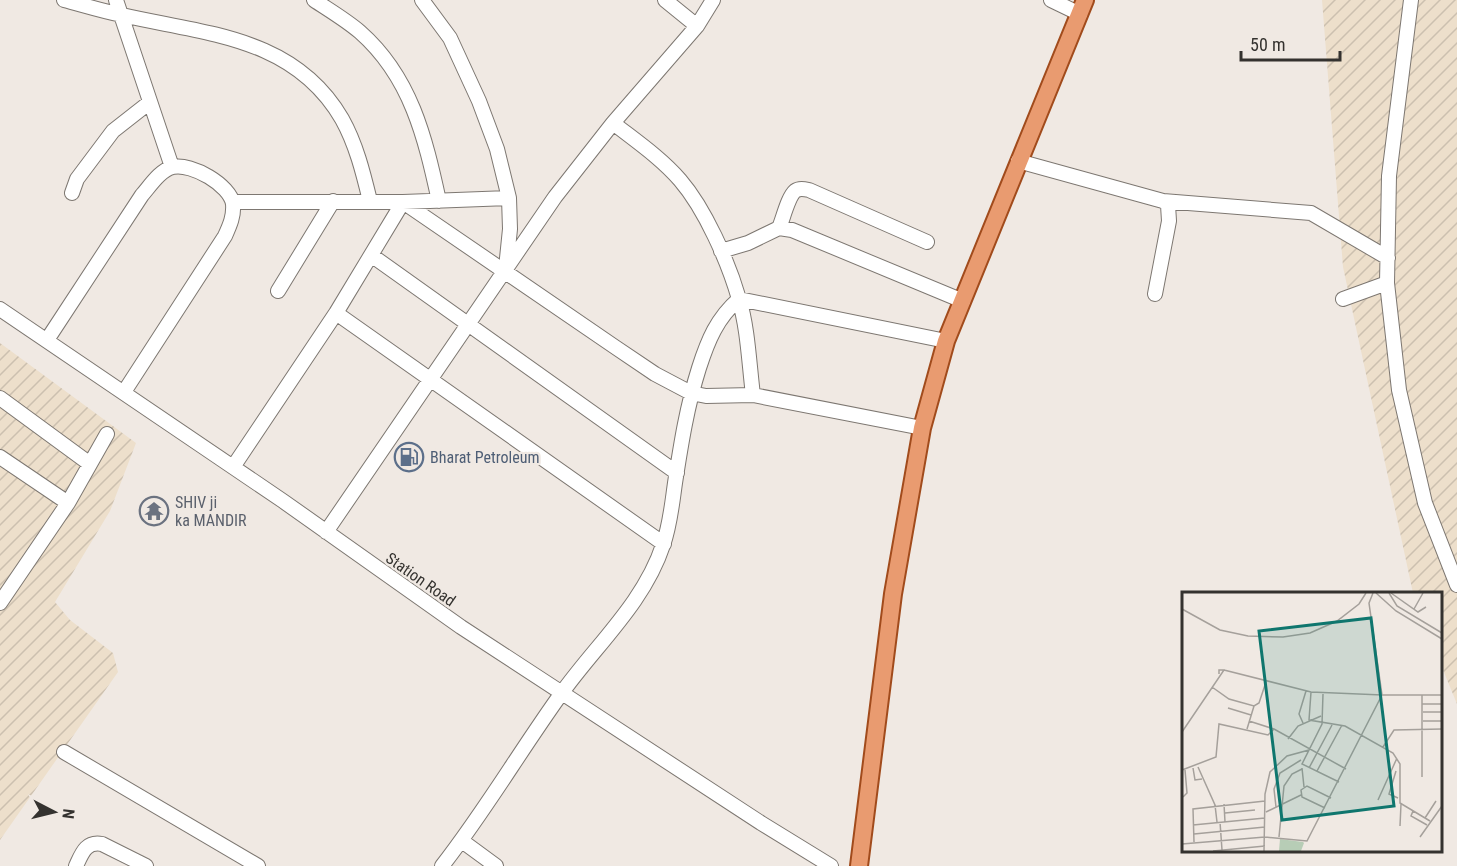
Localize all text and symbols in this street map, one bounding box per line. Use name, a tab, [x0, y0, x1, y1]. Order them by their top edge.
scale bar	[1241, 24, 1340, 62]
text: 50 m	[1250, 34, 1285, 55]
fuel station icon: Bharat Petroleum	[393, 441, 425, 473]
place label: Bharat Petroleum	[430, 448, 539, 467]
place label: SHIV ji ka MANDIR	[175, 493, 247, 530]
temple icon: SHIV ji ka MANDIR	[138, 495, 170, 527]
street label: Station Road	[382, 548, 459, 610]
inset map	[1182, 592, 1442, 851]
north arrow	[24, 782, 84, 842]
text: N	[58, 808, 78, 820]

